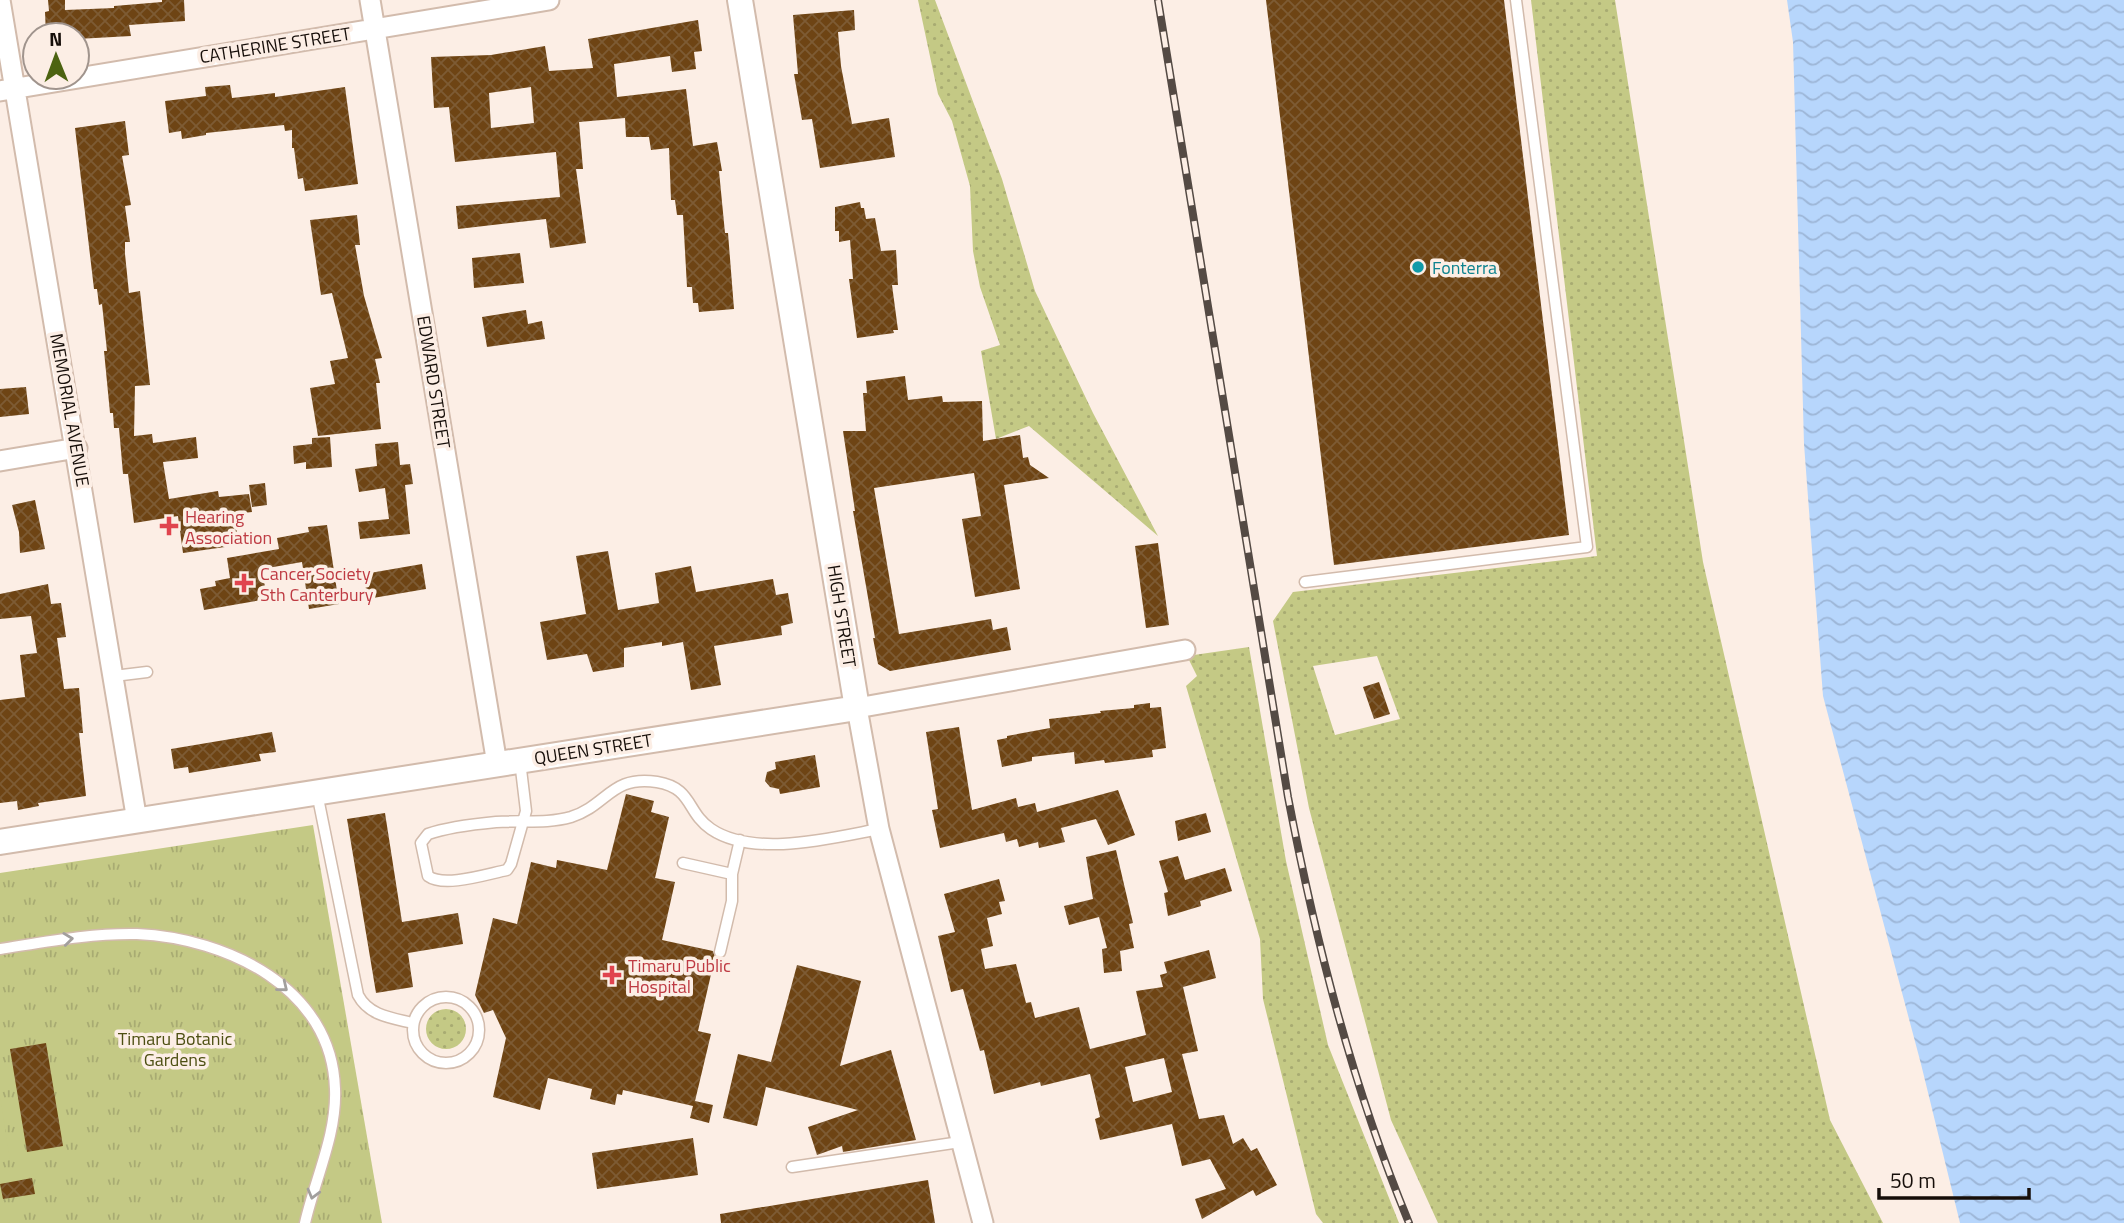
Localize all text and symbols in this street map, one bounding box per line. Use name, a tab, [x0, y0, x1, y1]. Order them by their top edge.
street label: CATHERINE STREET	[198, 20, 353, 70]
north arrow	[21, 21, 91, 91]
text: N	[49, 24, 63, 53]
place label: Fonterra	[1432, 254, 1497, 281]
marker: Fonterra	[1410, 259, 1426, 275]
street label: EDWARD STREET	[410, 314, 458, 451]
street label: MEMORIAL AVENUE	[43, 331, 97, 489]
place label: Hearing Association	[185, 503, 272, 551]
marker: Hearing Association	[159, 516, 179, 536]
place label: Cancer Society Sth Canterbury	[260, 560, 374, 608]
street label: HIGH STREET	[821, 563, 864, 670]
marker: Cancer Society Sth Canterbury	[234, 573, 254, 593]
street label: QUEEN STREET	[532, 726, 654, 772]
one-way arrow	[62, 931, 73, 946]
place label: Timaru Public Hospital	[628, 952, 731, 1000]
marker: Timaru Public Hospital	[602, 965, 622, 985]
one-way arrow	[275, 978, 287, 991]
park label: Timaru Botanic Gardens	[118, 1025, 232, 1073]
scale bar	[1879, 1156, 2030, 1200]
text: 50 m	[1890, 1164, 1936, 1196]
one-way arrow	[307, 1188, 321, 1200]

